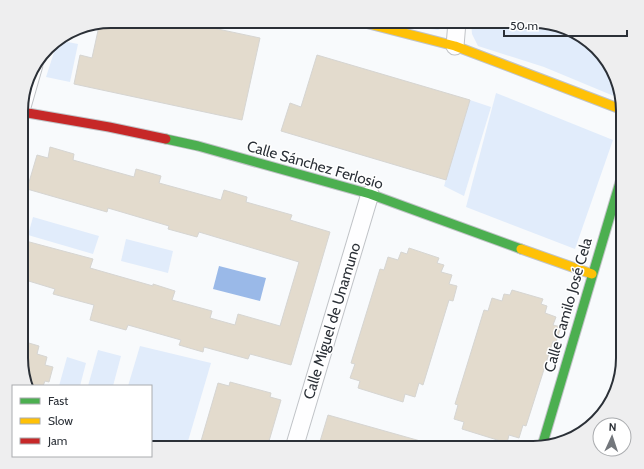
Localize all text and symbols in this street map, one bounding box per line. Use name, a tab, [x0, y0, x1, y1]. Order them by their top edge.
scale bar	[504, 12, 627, 38]
text: 50 m	[510, 18, 538, 33]
street label: Calle Sánchez Ferlosio	[245, 137, 385, 193]
street label: Calle Camilo José Cela	[540, 235, 596, 374]
street label: Calle Miguel de Unamuno	[300, 240, 364, 402]
legend	[12, 385, 152, 457]
text: Fast	[48, 393, 68, 408]
text: Slow	[48, 413, 73, 428]
north arrow	[592, 417, 632, 457]
text: N	[608, 420, 617, 434]
text: Jam	[47, 433, 67, 448]

